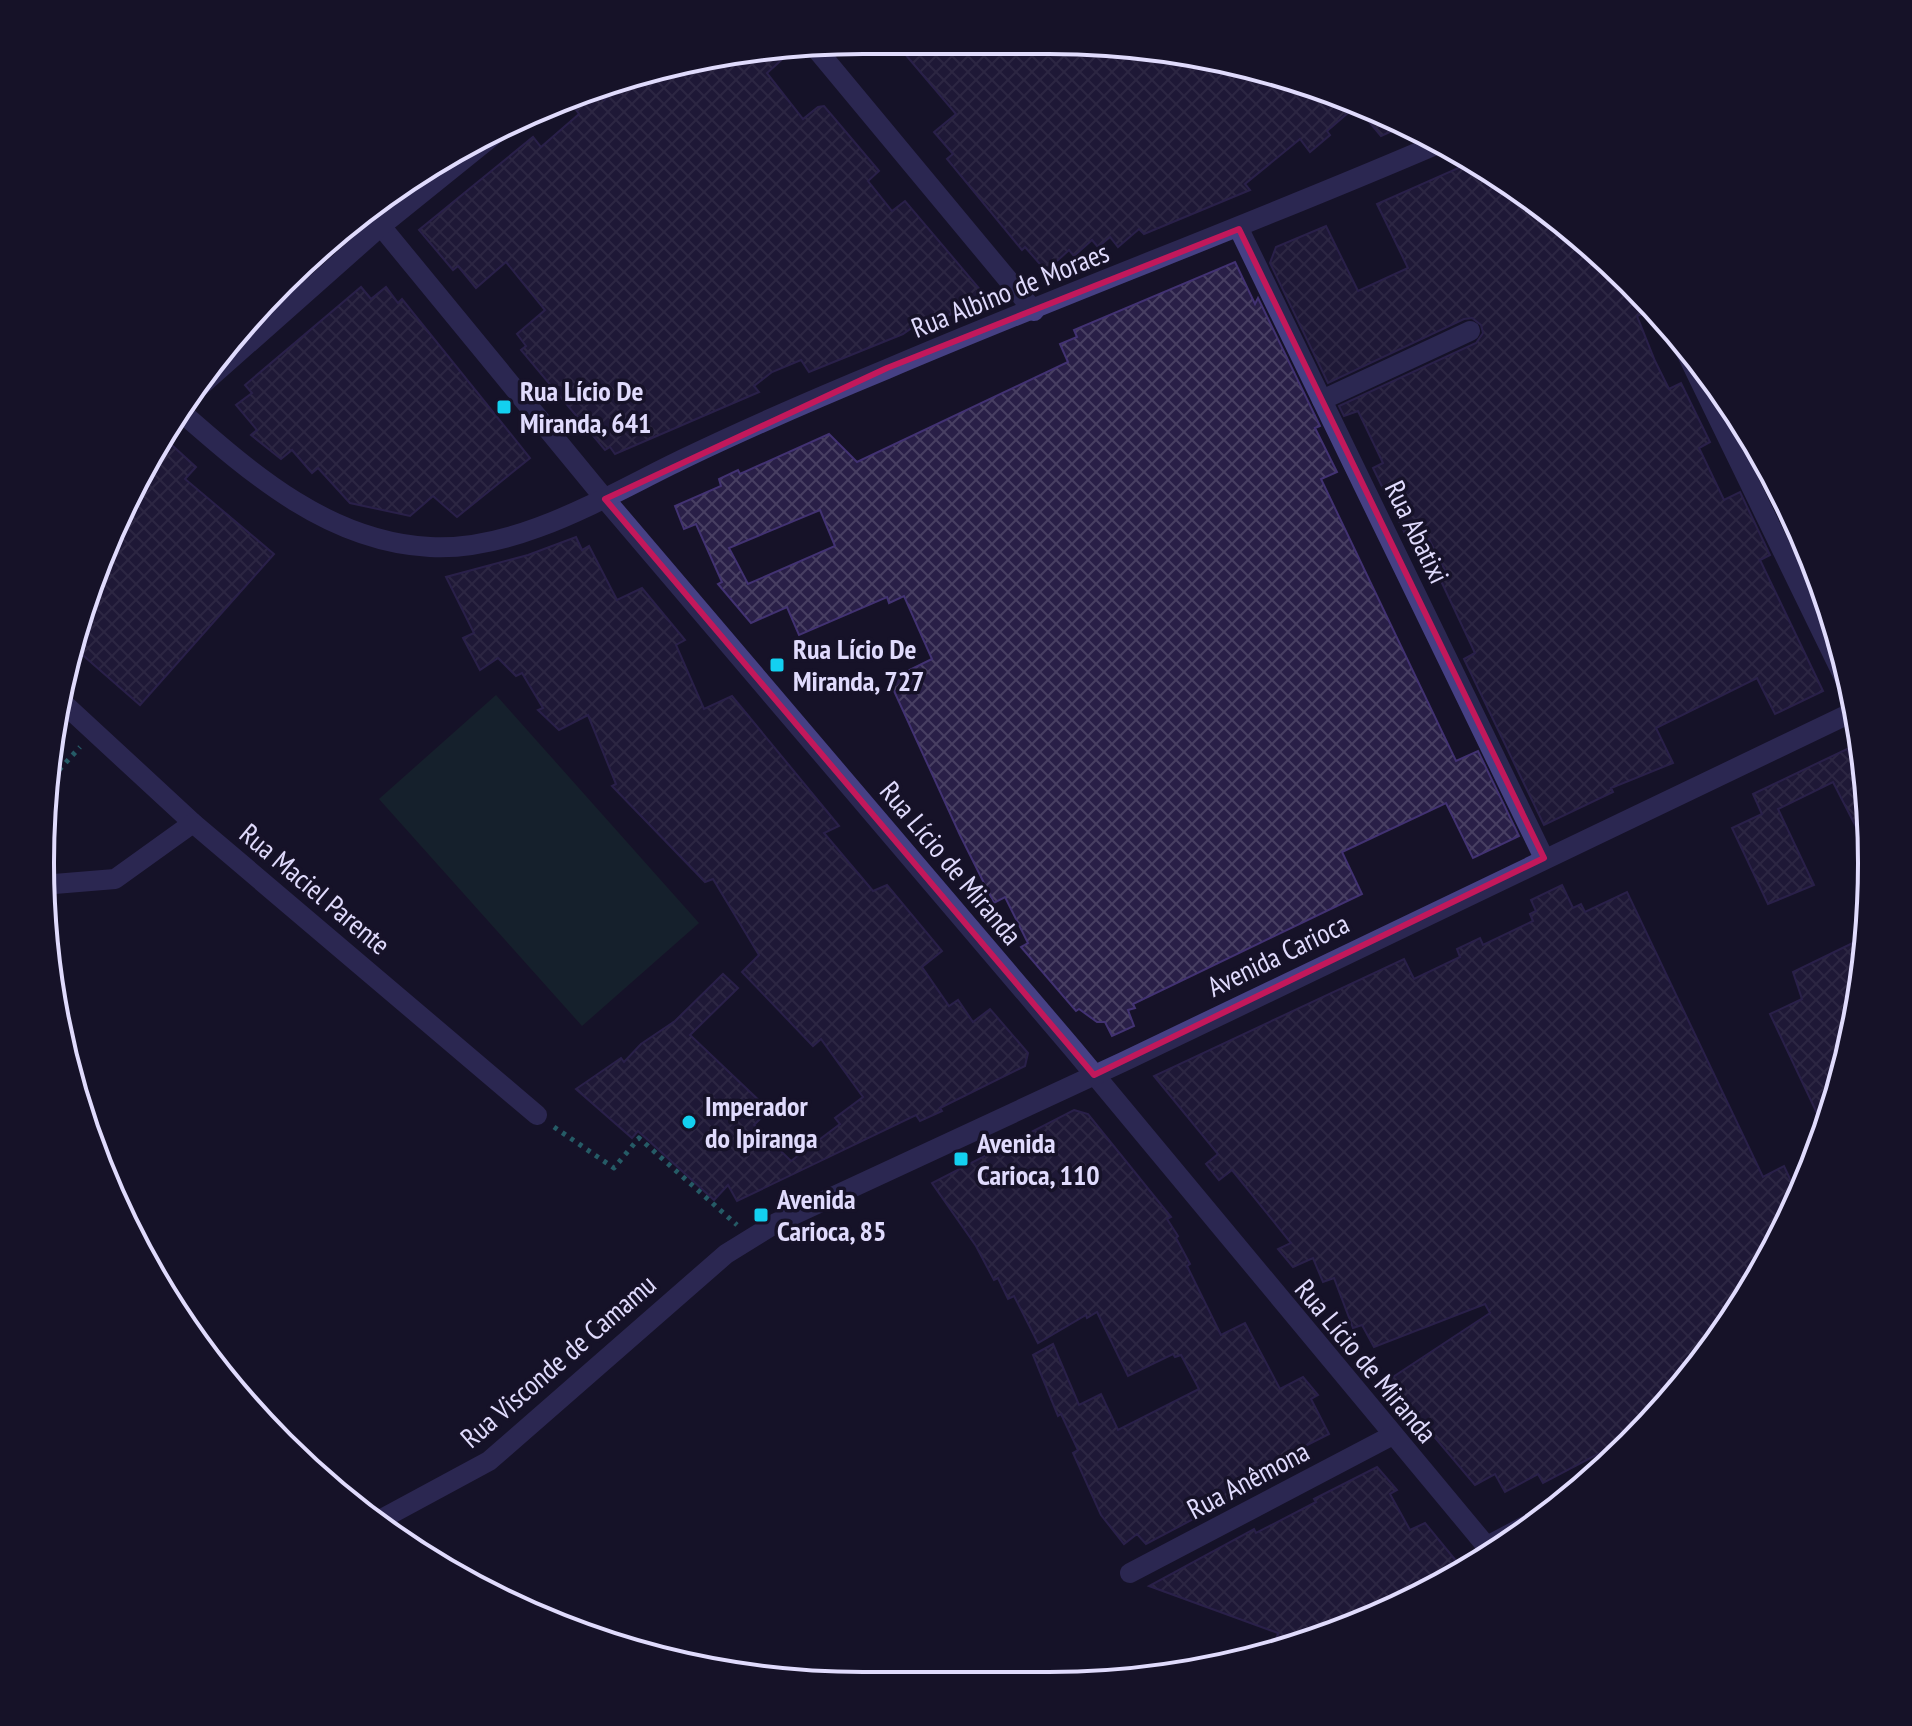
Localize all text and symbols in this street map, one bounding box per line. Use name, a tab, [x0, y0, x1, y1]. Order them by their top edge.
street label: Rua Albino de Moraes	[906, 233, 1114, 346]
place label: Rua Lício De Miranda, 641	[520, 372, 652, 441]
marker: Rua Lício De Miranda, 641	[495, 398, 513, 416]
street label: Rua Abatixi	[1377, 474, 1458, 589]
place label: Rua Lício De Miranda, 727	[793, 630, 925, 699]
marker: Rua Lício De Miranda, 727	[768, 656, 786, 674]
street label: Rua Lício de Miranda	[872, 773, 1031, 952]
street label: Rua Maciel Parente	[232, 815, 398, 962]
street label: Avenida Carioca	[1201, 904, 1355, 1005]
place label: Imperador do Ipiranga	[705, 1087, 817, 1156]
marker: Imperador do Ipiranga	[680, 1113, 698, 1131]
place label: Avenida Carioca, 110	[976, 1124, 1100, 1193]
marker: Avenida Carioca, 110	[952, 1150, 970, 1168]
place label: Avenida Carioca, 85	[776, 1180, 886, 1249]
marker: Avenida Carioca, 85	[752, 1206, 770, 1224]
street label: Rua Visconde de Camamu	[452, 1266, 663, 1456]
street label: Rua Lício de Miranda	[1287, 1271, 1446, 1450]
street label: Rua Anêmona	[1180, 1432, 1315, 1527]

